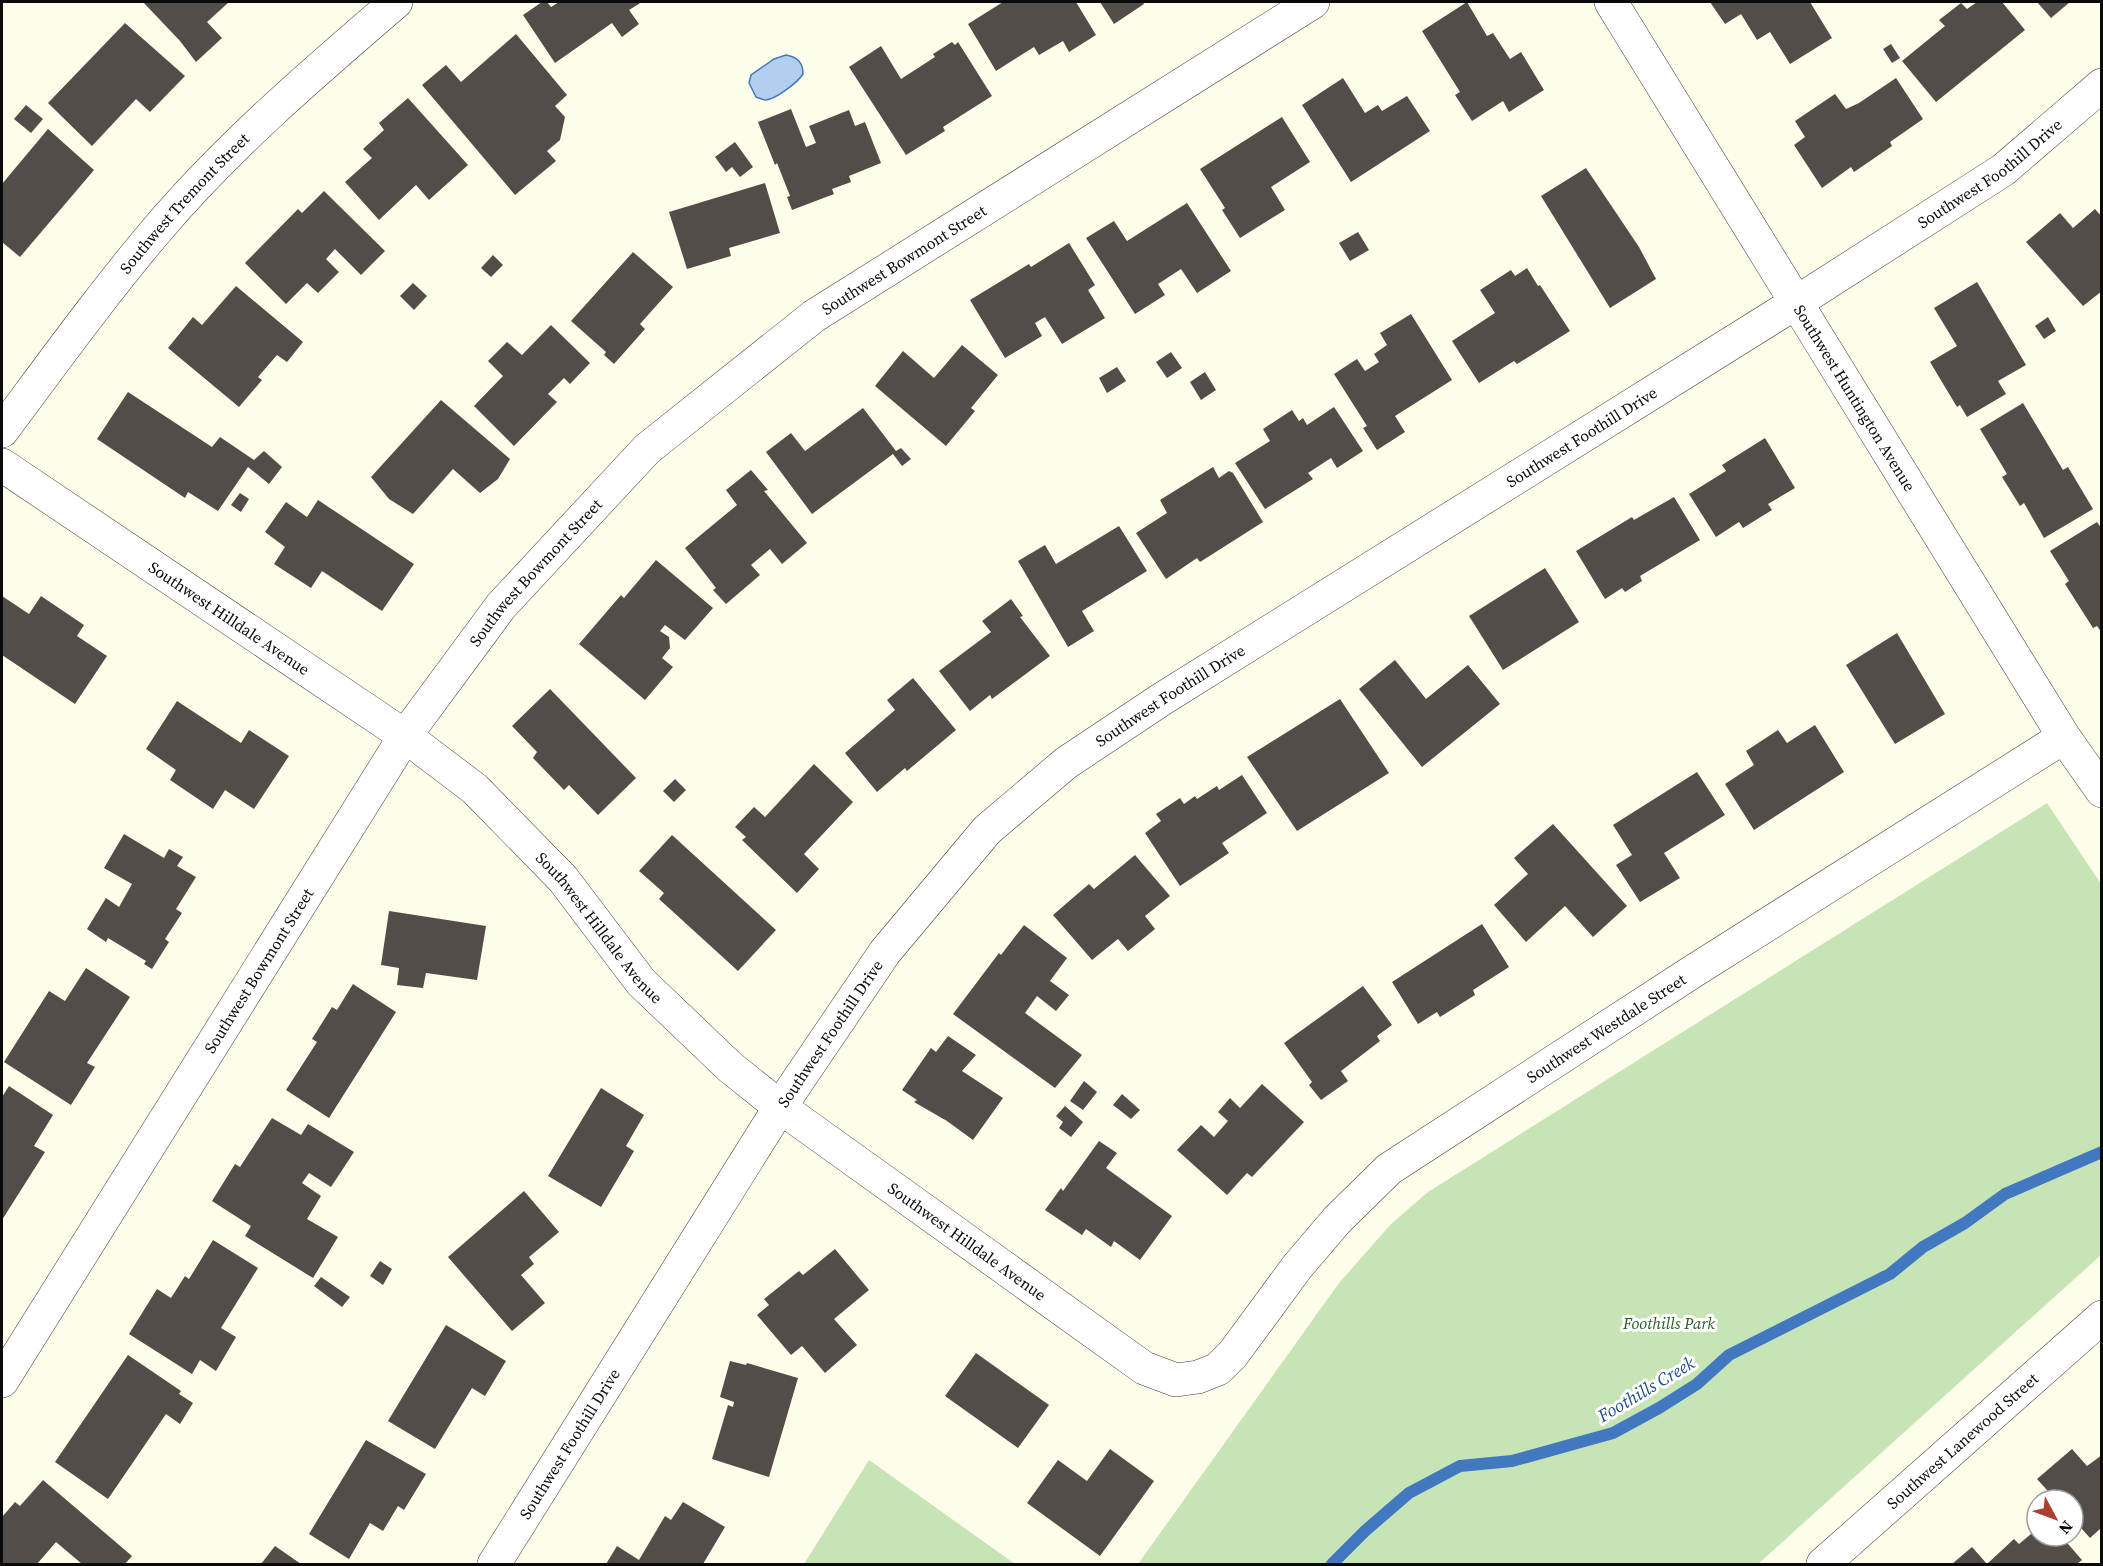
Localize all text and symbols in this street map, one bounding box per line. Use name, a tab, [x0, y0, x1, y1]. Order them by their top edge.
street label: Southwest Foothill Drive	[1913, 113, 2066, 233]
street label: Southwest Tremont Street	[114, 127, 254, 278]
street label: Southwest Bowmont Street	[817, 199, 991, 320]
street label: Southwest Huntington Avenue	[1789, 300, 1921, 495]
street label: Southwest Foothill Drive	[1502, 381, 1661, 492]
street label: Southwest Bowmont Street	[464, 493, 607, 651]
street label: Southwest Hilldale Avenue	[144, 556, 314, 680]
street label: Southwest Foothill Drive	[1091, 639, 1249, 752]
street label: Southwest Hilldale Avenue	[531, 847, 668, 1008]
street label: Southwest Bowmont Street	[199, 883, 319, 1057]
street label: Southwest Foothill Drive	[772, 955, 888, 1112]
street label: Southwest Westdale Street	[1522, 968, 1690, 1088]
street label: Southwest Hilldale Avenue	[884, 1177, 1051, 1305]
park label: Foothills Park	[1622, 1312, 1715, 1334]
water label: Foothills Creek	[1592, 1350, 1700, 1428]
street label: Southwest Foothill Drive	[514, 1364, 625, 1523]
street label: Southwest Lanewood Street	[1882, 1367, 2043, 1514]
north arrow	[2025, 1488, 2085, 1548]
text: N	[2054, 1516, 2078, 1540]

